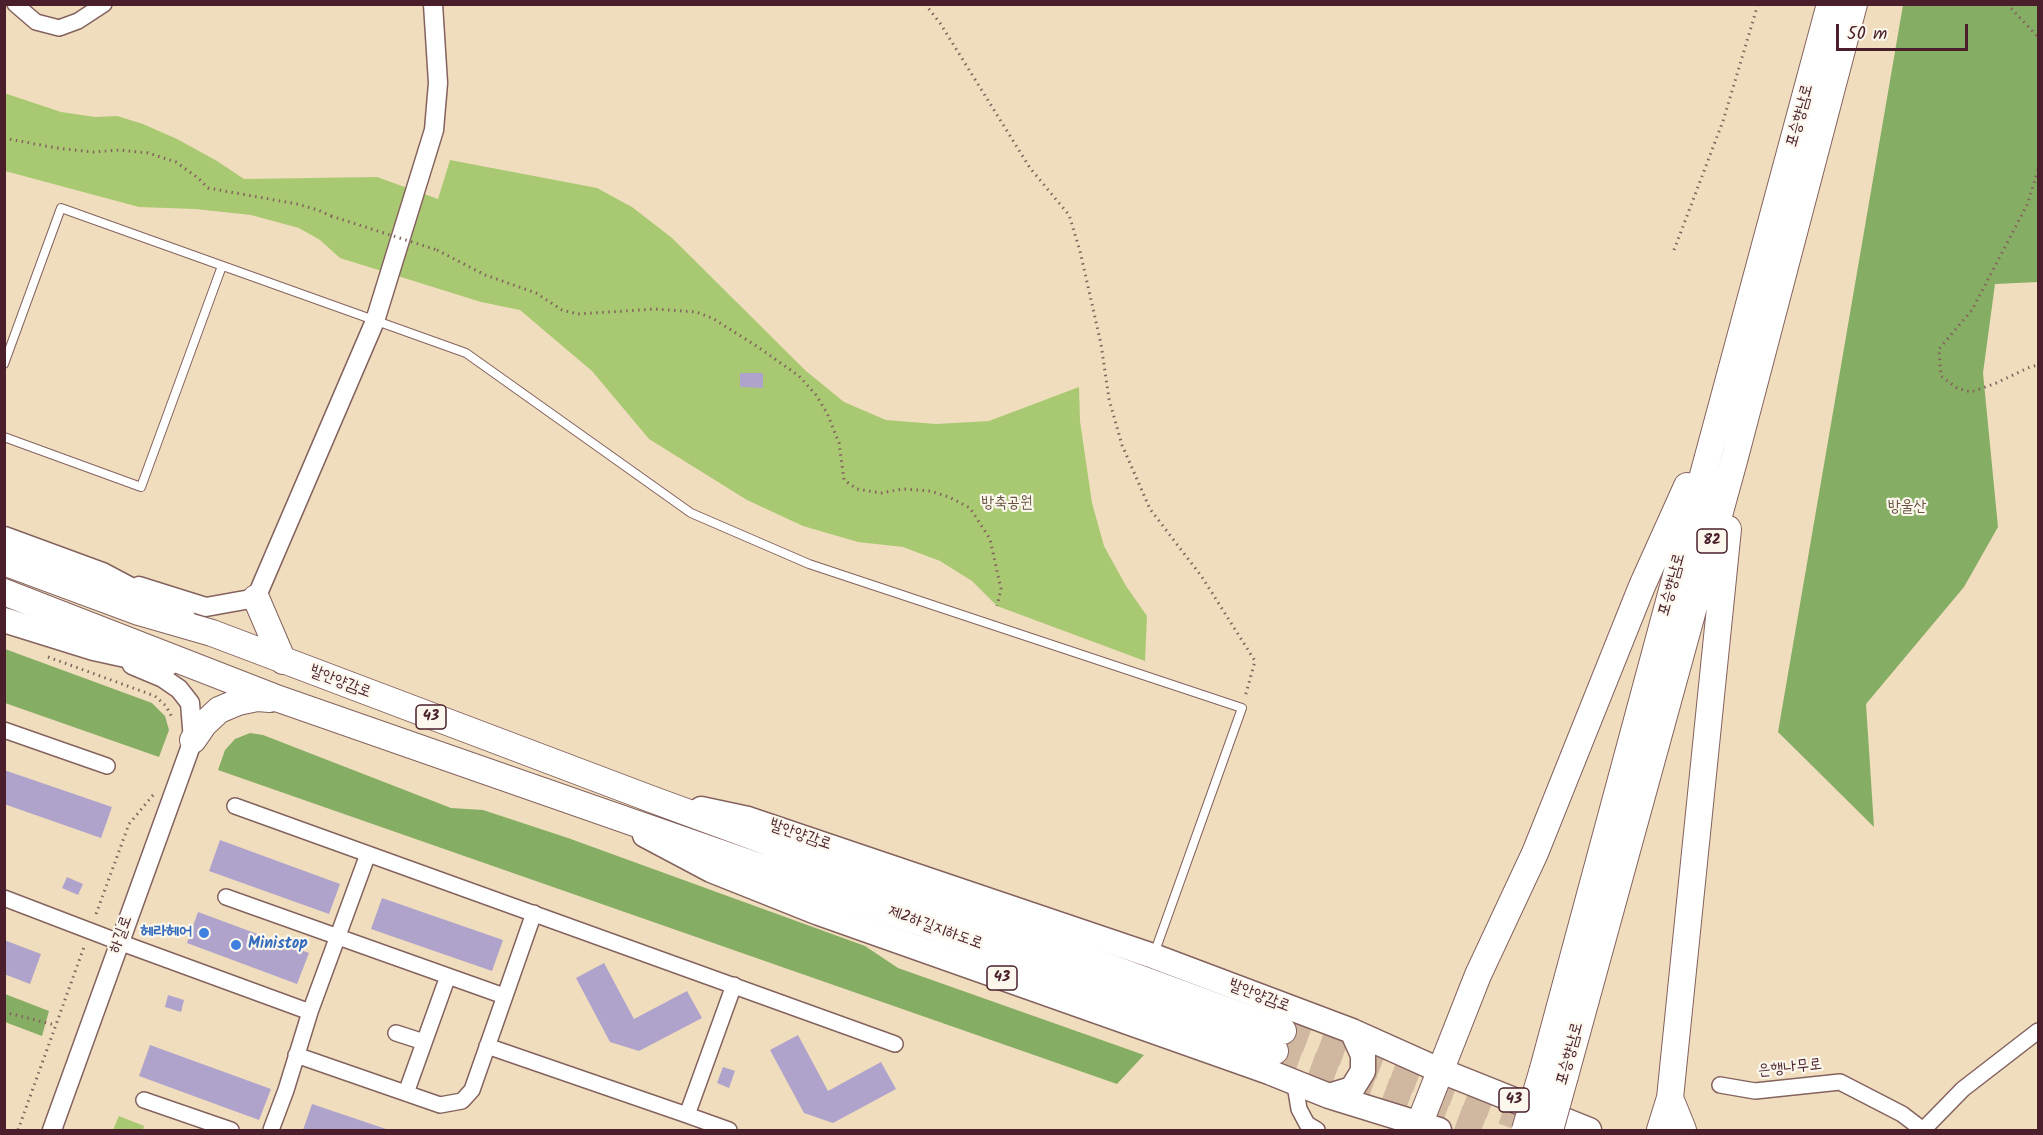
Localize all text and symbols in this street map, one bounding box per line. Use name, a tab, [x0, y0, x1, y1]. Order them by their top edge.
scale bar	[1839, 12, 1971, 50]
text: 50 m	[1847, 20, 1887, 49]
street label: 포승향남로	[1783, 82, 1819, 150]
park label: 방축공원	[981, 494, 1033, 514]
park label: 방울산	[1888, 498, 1926, 518]
road number: 82	[1697, 529, 1727, 553]
street label: 포승향남로	[1655, 551, 1691, 619]
street label: 발안양감로	[307, 663, 373, 703]
road number: 43	[416, 705, 446, 729]
street label: 발안양감로	[766, 816, 834, 856]
street label: 제2하길지하도로	[885, 903, 985, 955]
street label: 하길로	[106, 914, 138, 956]
place label: 헤라헤어	[140, 923, 192, 943]
marker: 헤라헤어	[197, 926, 211, 940]
place label: Ministop	[248, 935, 308, 955]
marker: Ministop	[229, 938, 243, 952]
road number: 43	[987, 966, 1017, 990]
street label: 발안양감로	[1226, 977, 1292, 1017]
street label: 포승향남로	[1553, 1020, 1589, 1088]
street label: 은행나무로	[1757, 1056, 1823, 1082]
road number: 43	[1499, 1088, 1529, 1112]

